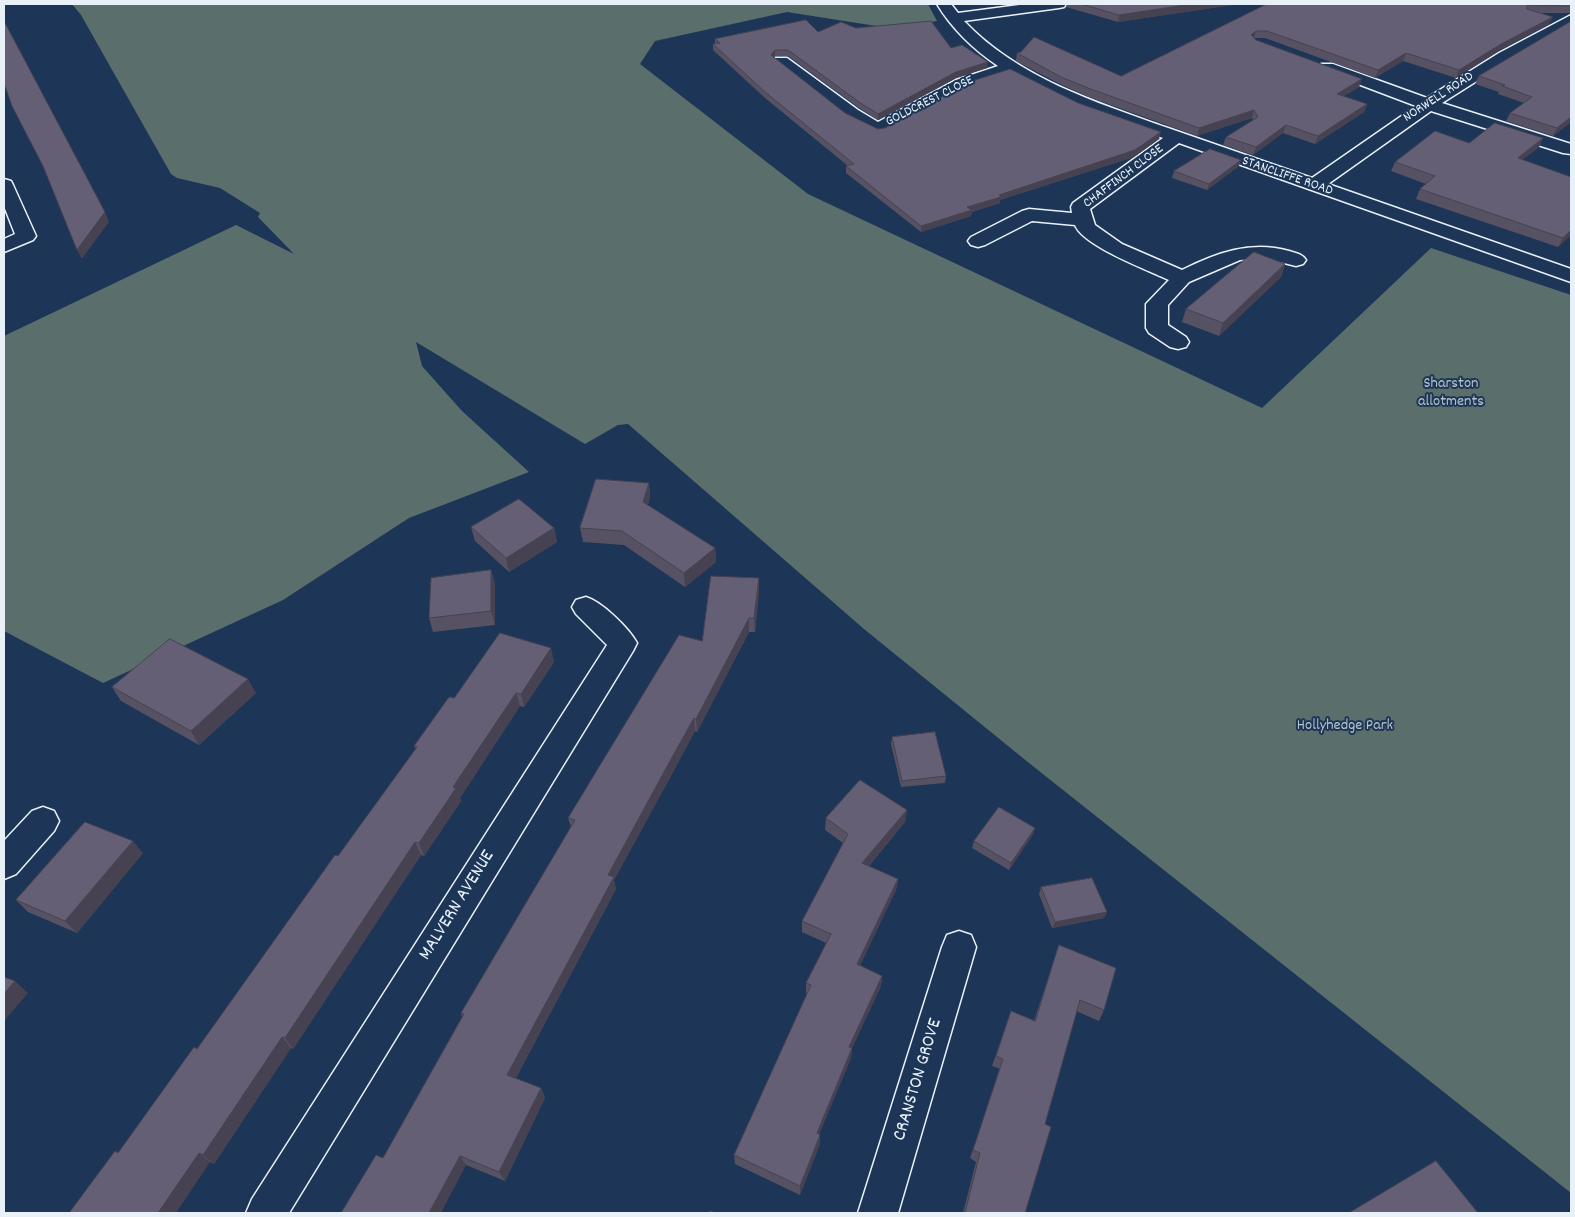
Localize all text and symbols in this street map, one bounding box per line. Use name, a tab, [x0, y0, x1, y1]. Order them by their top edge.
street label: NORWELL ROAD	[1401, 69, 1477, 127]
street label: GOLDCREST CLOSE	[883, 73, 977, 131]
street label: CHAFFINCH CLOSE	[1081, 141, 1167, 213]
street label: STANCLIFFE ROAD	[1239, 154, 1335, 200]
park label: Sharston allotments	[1418, 375, 1484, 413]
park label: Hollyhedge Park	[1297, 717, 1393, 737]
street label: MALVERN AVENUE	[415, 847, 501, 965]
street label: CRANSTON GROVE	[890, 1016, 948, 1144]

